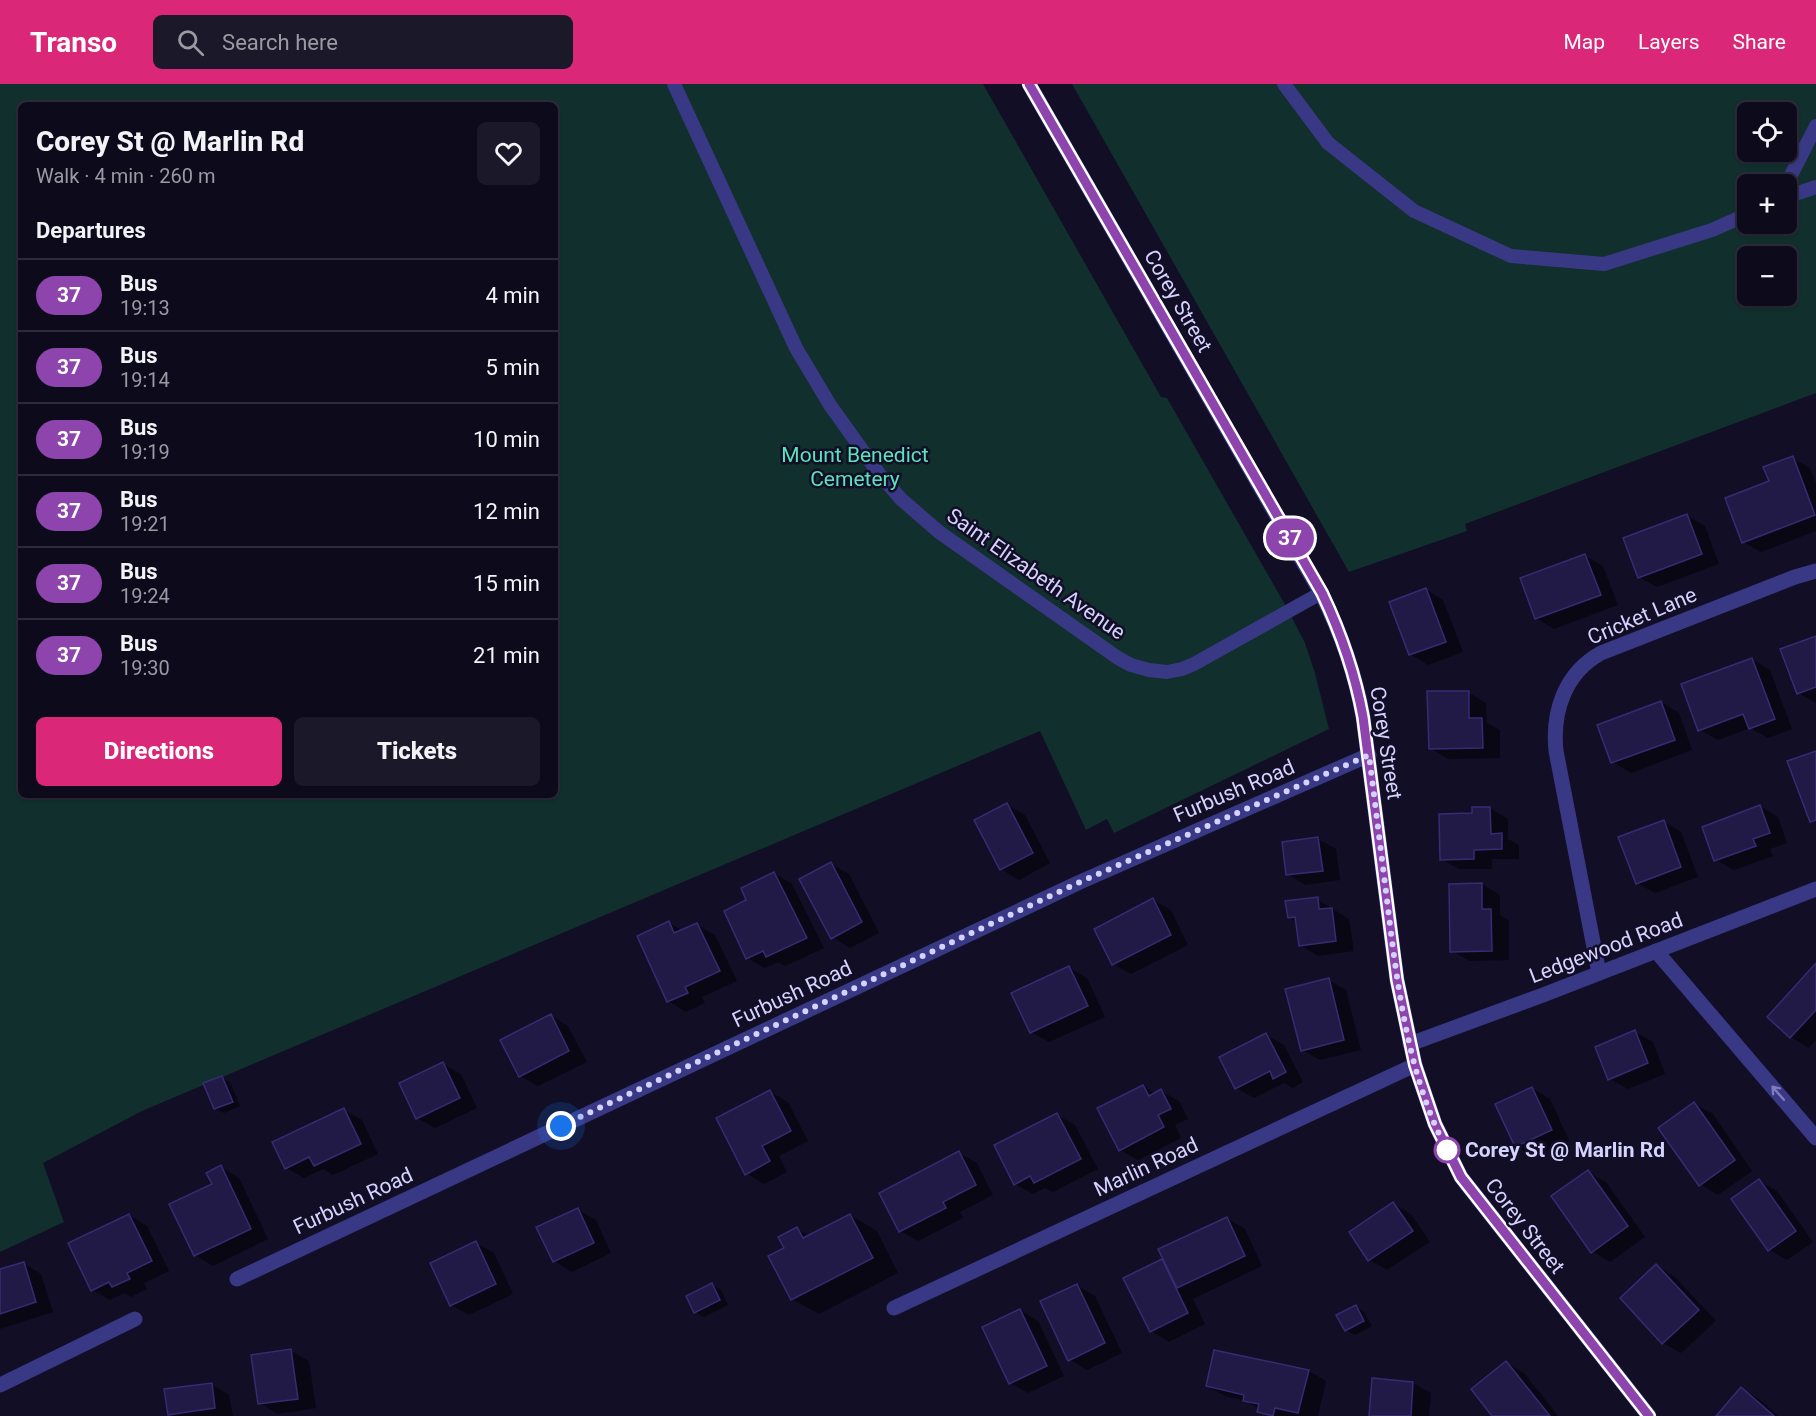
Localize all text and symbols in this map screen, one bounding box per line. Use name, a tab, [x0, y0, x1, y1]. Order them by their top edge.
search box	[153, 15, 573, 69]
text: Transo	[30, 26, 117, 59]
icon: search	[174, 26, 207, 59]
text: Search here	[222, 30, 338, 55]
text: Map	[1563, 30, 1605, 54]
text: Layers	[1638, 30, 1699, 54]
text: Share	[1732, 30, 1786, 54]
map controls	[1737, 102, 1797, 306]
button: locate	[1737, 102, 1797, 162]
button: heart	[477, 122, 540, 185]
text: Corey St @ Marlin Rd	[36, 125, 304, 158]
text: Walk · 4 min · 260 m	[36, 164, 215, 188]
button: +	[1737, 174, 1797, 234]
text: Departures	[36, 218, 146, 243]
street label: Corey Street	[1139, 246, 1217, 357]
button: −	[1737, 246, 1797, 306]
text: Bus	[120, 271, 158, 296]
text: 37	[57, 283, 81, 307]
text: 4 min	[485, 283, 540, 308]
text: 19:13	[120, 296, 170, 320]
text: Bus	[120, 343, 158, 368]
text: 37	[57, 355, 81, 379]
text: 5 min	[485, 355, 540, 380]
text: 19:14	[120, 368, 170, 392]
text: Bus	[120, 415, 158, 440]
text: 37	[57, 427, 81, 451]
text: 10 min	[473, 427, 540, 452]
text: 19:19	[120, 440, 170, 464]
park label: Mount Benedict Cemetery	[781, 443, 929, 491]
text: Bus	[120, 487, 158, 512]
text: 37	[57, 499, 81, 523]
text: 12 min	[473, 499, 540, 524]
street label: Saint Elizabeth Avenue	[942, 503, 1130, 645]
text: 19:21	[120, 512, 170, 536]
line badge: 37	[1263, 518, 1317, 558]
text: 37	[1278, 526, 1302, 550]
text: Bus	[120, 559, 158, 584]
text: 37	[57, 571, 81, 595]
text: 15 min	[473, 571, 540, 596]
street label: Cricket Lane	[1584, 582, 1700, 650]
text: 19:24	[120, 584, 170, 608]
text: Bus	[120, 631, 158, 656]
text: 37	[57, 643, 81, 667]
text: 21 min	[473, 643, 540, 668]
text: 19:30	[120, 656, 170, 680]
street label: Corey Street	[1365, 685, 1407, 801]
button: Directions	[36, 717, 282, 786]
button: Tickets	[294, 717, 540, 786]
street label: Furbush Road	[1170, 755, 1298, 827]
street label: Ledgewood Road	[1526, 908, 1686, 988]
street label: Furbush Road	[728, 956, 856, 1032]
one-way arrow	[1771, 1086, 1785, 1101]
your location	[546, 1111, 576, 1141]
street label: Marlin Road	[1090, 1132, 1202, 1202]
marker: Corey St @ Marlin Rd	[1434, 1137, 1460, 1163]
place label: Corey St @ Marlin Rd	[1465, 1138, 1665, 1162]
street label: Furbush Road	[289, 1163, 417, 1239]
street label: Corey Street	[1480, 1174, 1570, 1278]

